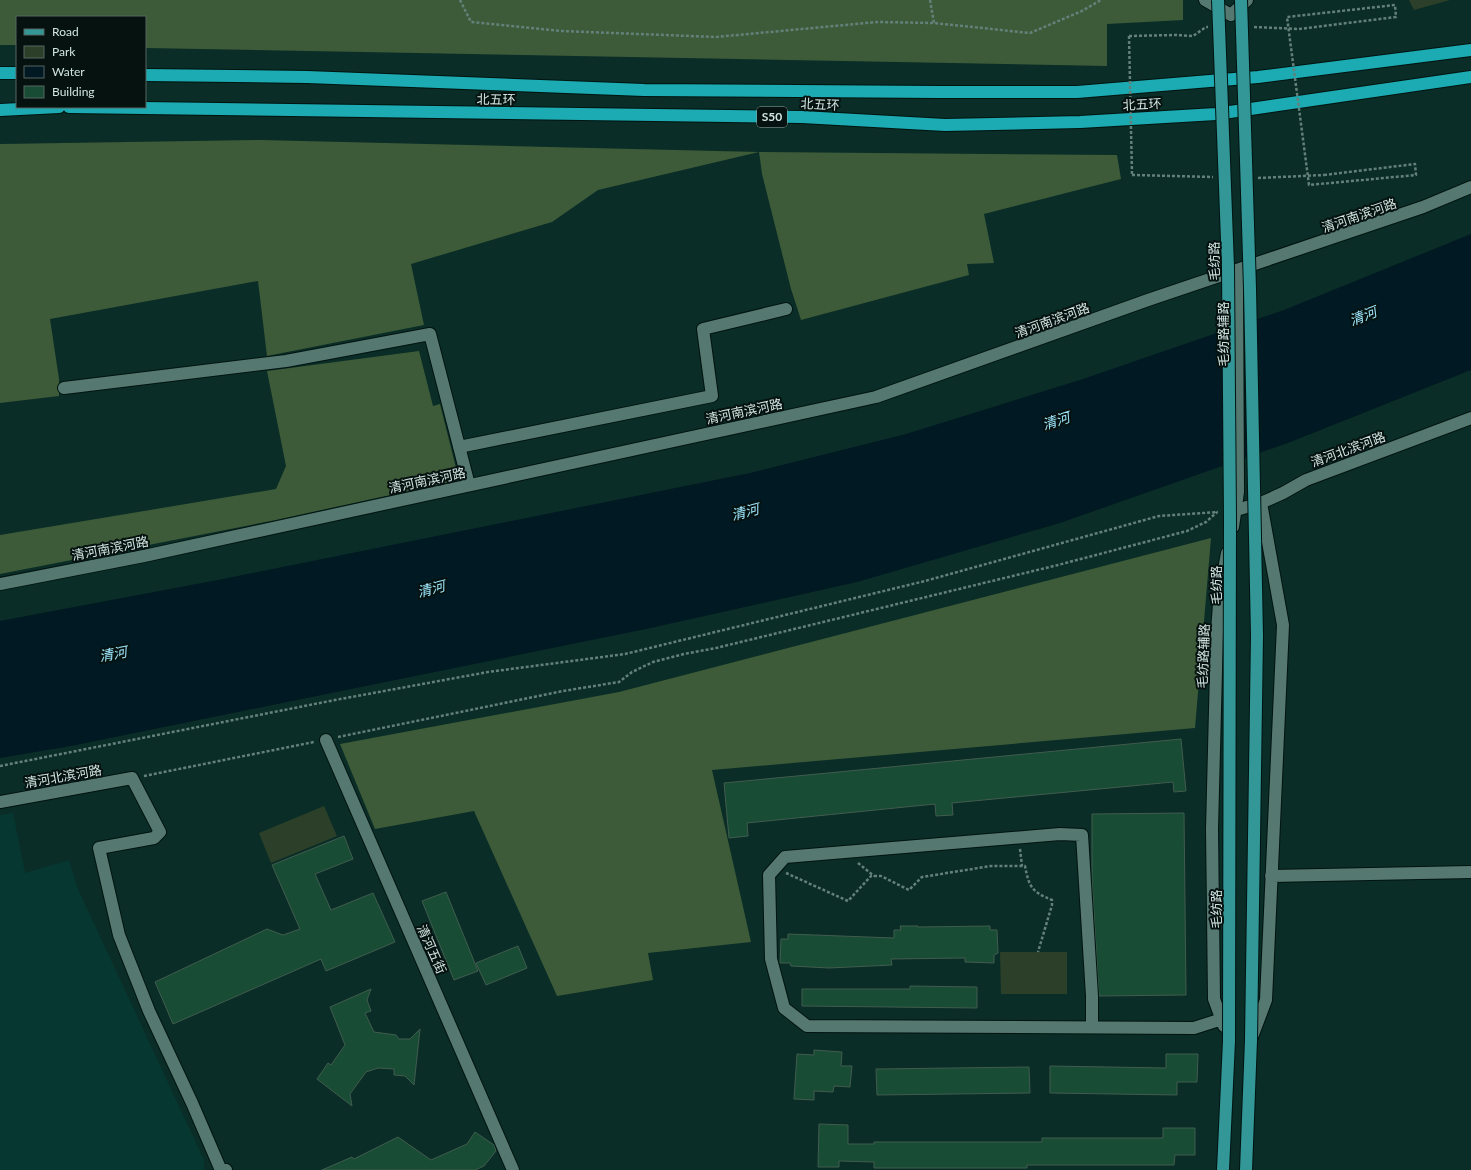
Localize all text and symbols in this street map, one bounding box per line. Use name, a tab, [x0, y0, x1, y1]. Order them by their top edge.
legend	[16, 16, 146, 108]
text: Road	[52, 24, 79, 39]
text: Park	[52, 44, 76, 59]
text: Water	[52, 64, 85, 79]
text: Building	[52, 84, 95, 99]
street label: 北五环	[476, 91, 516, 107]
street label: 北五环	[800, 95, 840, 113]
street label: 北五环	[1122, 95, 1162, 113]
road number: S50	[757, 107, 787, 127]
street label: 清河南滨河路	[1320, 195, 1398, 235]
street label: 毛纺路	[1206, 241, 1222, 281]
street label: 清河南滨河路	[1013, 299, 1091, 341]
street label: 毛纺路辅路	[1215, 301, 1231, 367]
water label: 清河	[1347, 302, 1382, 328]
street label: 清河南滨河路	[704, 395, 784, 427]
water label: 清河	[1040, 407, 1075, 433]
street label: 清河北滨河路	[1309, 428, 1387, 470]
street label: 清河南滨河路	[387, 464, 467, 496]
water label: 清河	[729, 499, 763, 523]
street label: 清河南滨河路	[70, 533, 150, 563]
street label: 毛纺路	[1208, 565, 1224, 605]
water label: 清河	[415, 576, 449, 600]
street label: 毛纺路辅路	[1194, 623, 1212, 689]
water label: 清河	[98, 642, 131, 665]
street label: 清河北滨河路	[23, 761, 103, 791]
street label: 毛纺路	[1208, 889, 1224, 929]
street label: 清河五街	[414, 922, 450, 976]

